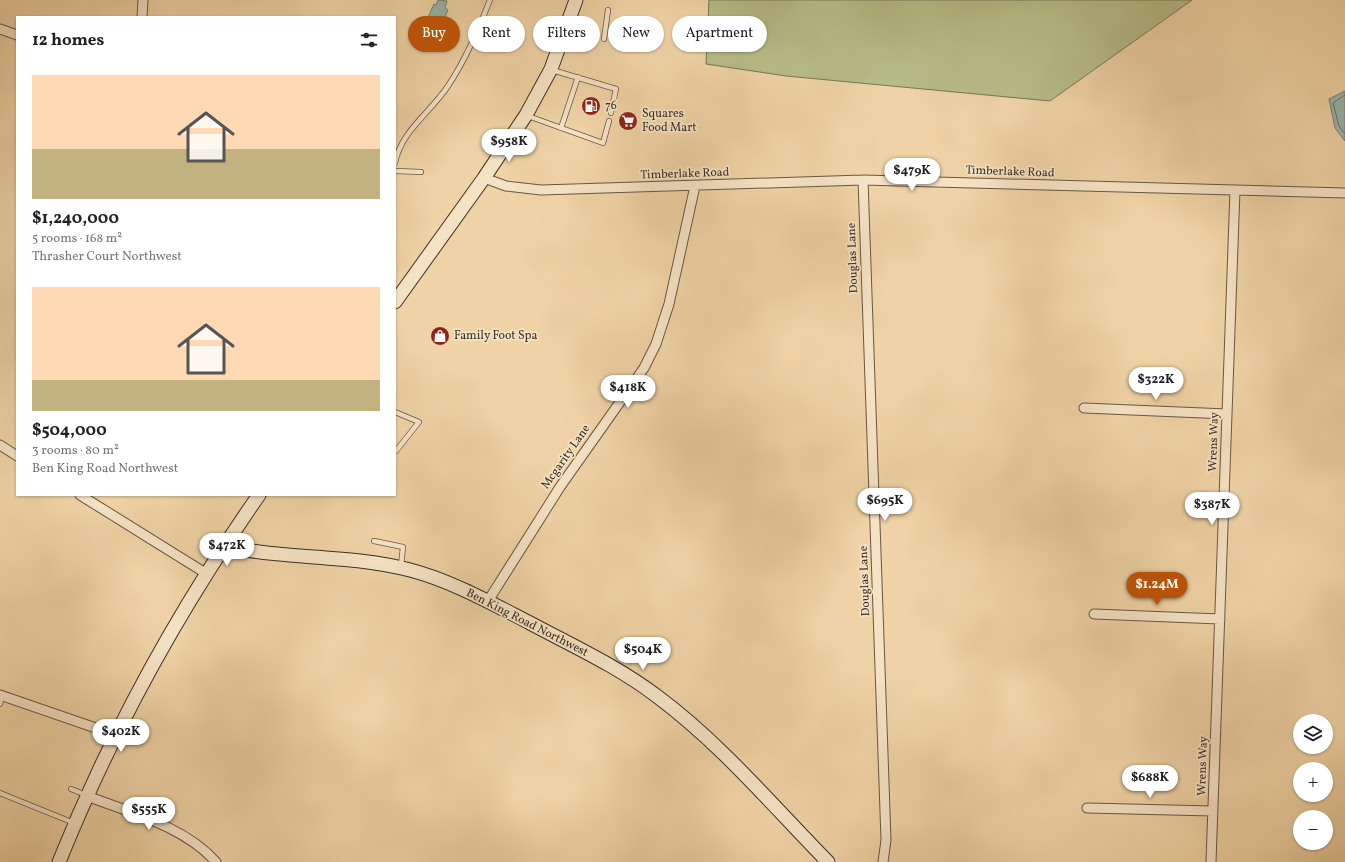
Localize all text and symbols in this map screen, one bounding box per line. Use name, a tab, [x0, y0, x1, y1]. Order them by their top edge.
chip: Buy	[408, 16, 460, 52]
chip: Rent	[468, 16, 525, 52]
chip: Filters	[533, 16, 600, 52]
chip: New	[608, 16, 664, 52]
chip: Apartment	[672, 16, 767, 52]
text: 12 homes	[32, 29, 104, 52]
icon: filters	[358, 29, 380, 51]
fuel station icon: 76	[580, 95, 602, 117]
place label: 76	[605, 98, 617, 114]
icon: home	[170, 101, 242, 173]
place label: Squares Food Mart	[642, 106, 696, 136]
supermarket icon: Squares Food Mart	[617, 110, 639, 132]
pin: $958K	[481, 129, 537, 163]
text: $958K	[490, 133, 528, 151]
pin: $479K	[884, 158, 940, 192]
text: $479K	[893, 162, 931, 180]
street label: Timberlake Road	[965, 162, 1055, 182]
street label: Timberlake Road	[640, 164, 730, 184]
text: $1,240,000	[32, 207, 119, 230]
street label: Douglas Lane	[844, 222, 862, 294]
text: 5 rooms · 168 m²	[32, 230, 122, 248]
text: Thrasher Court Northwest	[32, 248, 182, 266]
icon: home	[170, 313, 242, 385]
shop icon: Family Foot Spa	[429, 325, 451, 347]
place label: Family Foot Spa	[454, 328, 537, 344]
pin: $322K	[1128, 367, 1184, 401]
text: $322K	[1138, 371, 1174, 389]
pin: $418K	[600, 375, 656, 409]
text: $418K	[610, 379, 646, 397]
street label: Wrens Way	[1205, 411, 1223, 472]
text: $504,000	[32, 419, 107, 442]
street label: Mcgarity Lane	[538, 421, 594, 492]
text: 3 rooms · 80 m²	[32, 442, 119, 460]
text: Ben King Road Northwest	[32, 460, 178, 478]
pin: $695K	[857, 488, 913, 522]
text: $695K	[866, 492, 904, 510]
pin: $387K	[1184, 492, 1240, 526]
text: $387K	[1194, 496, 1230, 514]
pin: $472K	[199, 533, 255, 567]
text: $472K	[208, 537, 246, 555]
street label: Douglas Lane	[856, 545, 874, 617]
pin: $1.24M	[1124, 572, 1190, 606]
text: $1.24M	[1135, 576, 1179, 594]
street label: Ben King Road Northwest	[463, 585, 591, 661]
pin: $504K	[615, 637, 671, 671]
text: $504K	[624, 641, 662, 659]
map controls	[1293, 714, 1333, 850]
button: layers	[1293, 714, 1333, 754]
pin: $402K	[93, 719, 149, 753]
text: $402K	[101, 723, 141, 741]
street label: Wrens Way	[1194, 735, 1212, 796]
button: +	[1293, 762, 1333, 802]
pin: $688K	[1122, 765, 1178, 799]
text: $688K	[1131, 769, 1169, 787]
pin: $555K	[121, 797, 177, 831]
text: $555K	[131, 801, 167, 819]
button: −	[1293, 810, 1333, 850]

